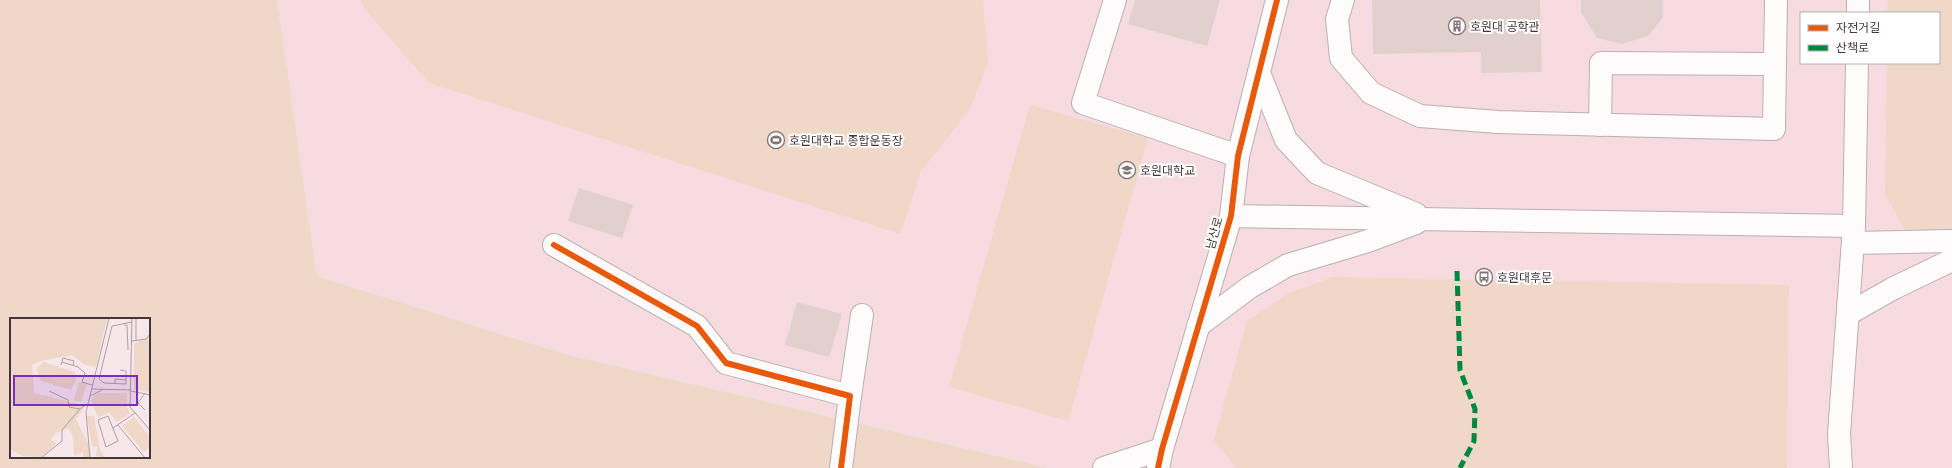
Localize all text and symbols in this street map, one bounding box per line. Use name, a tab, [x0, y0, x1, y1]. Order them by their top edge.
legend	[1800, 12, 1940, 64]
building icon: 호원대 공학관	[1447, 16, 1467, 36]
place label: 호원대 공학관	[1470, 19, 1540, 34]
text: 자전거길	[1836, 20, 1880, 35]
text: 산책로	[1836, 40, 1869, 55]
sports icon: 호원대학교 종합운동장	[766, 130, 786, 150]
place label: 호원대학교 종합운동장	[789, 133, 903, 148]
school or university icon: 호원대학교	[1117, 160, 1137, 180]
place label: 호원대학교	[1140, 163, 1195, 178]
street label: 남산로	[1202, 215, 1226, 251]
bus stop icon: 호원대후문	[1474, 267, 1494, 287]
place label: 호원대후문	[1497, 270, 1552, 285]
inset map	[10, 318, 150, 458]

